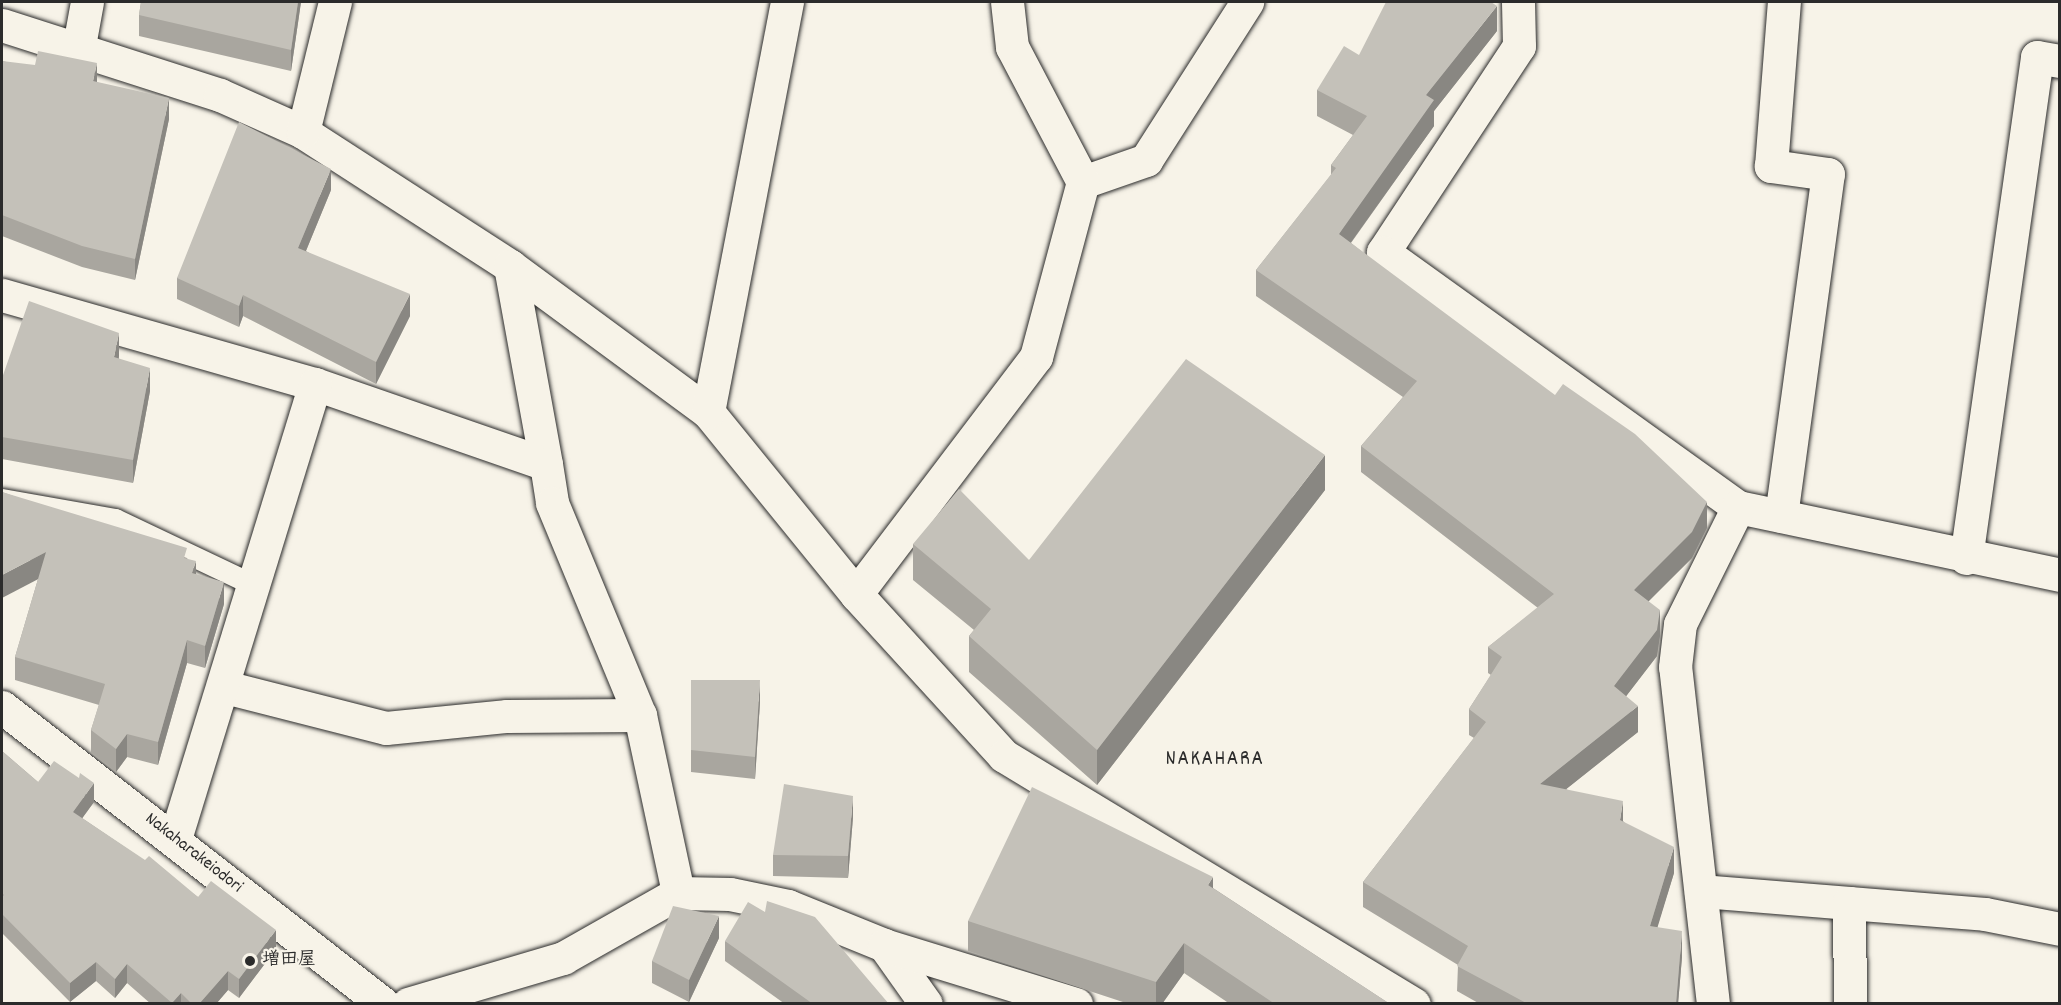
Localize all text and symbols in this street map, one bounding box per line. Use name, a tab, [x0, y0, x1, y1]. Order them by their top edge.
district label: NAKAHARA	[1166, 747, 1264, 773]
street label: Nakaharakeiodori	[140, 809, 246, 899]
place label: 増田屋	[262, 950, 316, 972]
marker: 増田屋	[243, 954, 257, 968]

